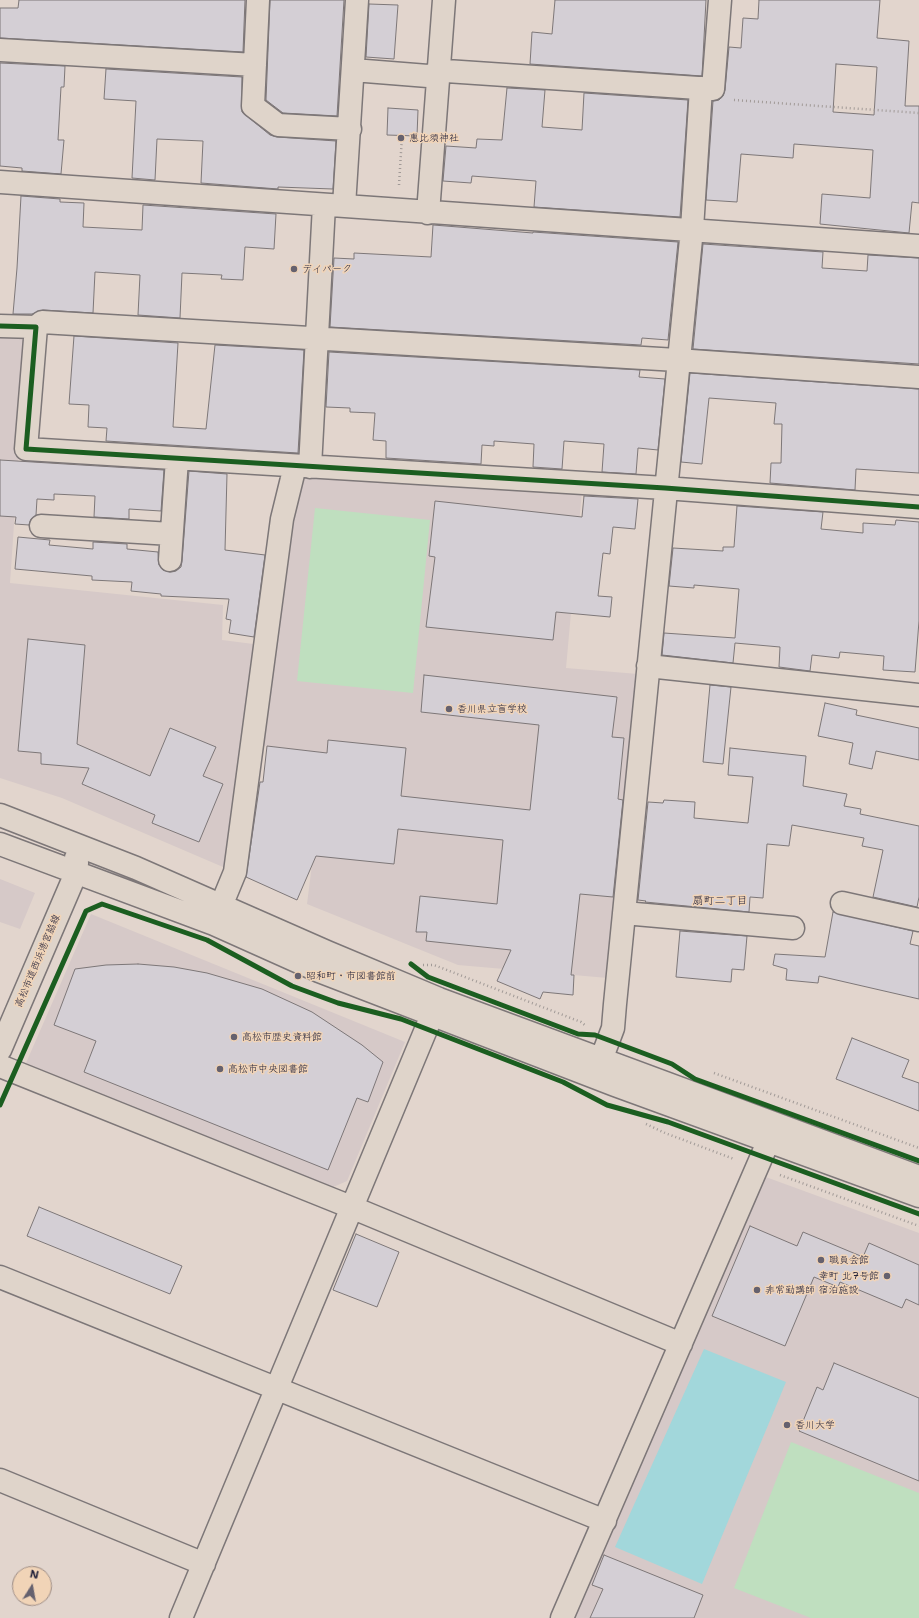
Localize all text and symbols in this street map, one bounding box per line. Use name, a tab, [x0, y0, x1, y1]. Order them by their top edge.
place label: 惠比須神社	[409, 132, 459, 144]
marker: 惠比須神社	[396, 133, 406, 143]
place label: デイパーク	[302, 263, 352, 275]
marker: デイパーク	[289, 264, 299, 274]
place label: 香川県立盲学校	[457, 703, 527, 715]
marker: 香川県立盲学校	[444, 704, 454, 714]
district label: 扇町二丁目	[693, 894, 747, 908]
street label: 高松市道西浜港宮脇線	[13, 913, 63, 1009]
place label: 昭和町・市図書館前	[306, 970, 396, 982]
marker: 昭和町・市図書館前	[293, 971, 303, 981]
place label: 高松市歴史資料館	[242, 1031, 322, 1043]
marker: 高松市歴史資料館	[229, 1032, 239, 1042]
place label: 高松市中央図書館	[228, 1063, 308, 1075]
marker: 高松市中央図書館	[215, 1064, 225, 1074]
place label: 職員会館	[829, 1254, 869, 1266]
marker: 職員会館	[816, 1255, 826, 1265]
place label: 幸町 北7号館	[819, 1270, 879, 1282]
marker: 幸町 北7号館	[882, 1271, 892, 1281]
place label: 非常勤講師 宿泊施設	[765, 1284, 858, 1296]
marker: 非常勤講師 宿泊施設	[752, 1285, 762, 1295]
place label: 香川大学	[795, 1419, 835, 1431]
marker: 香川大学	[782, 1420, 792, 1430]
north arrow	[12, 1566, 52, 1606]
text: N	[28, 1567, 40, 1583]

